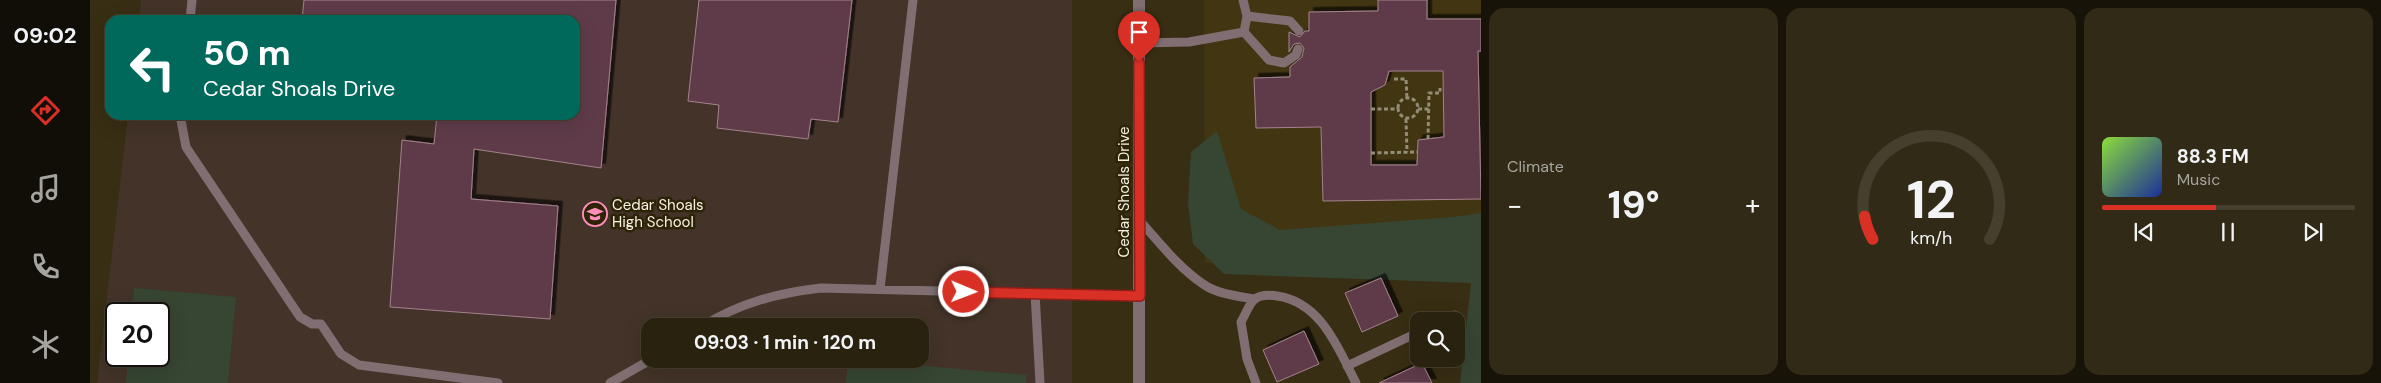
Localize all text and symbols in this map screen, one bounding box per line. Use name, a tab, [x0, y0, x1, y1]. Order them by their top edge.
pin	[1118, 11, 1160, 62]
icon: arrive	[1125, 18, 1153, 46]
text: 09:02	[13, 21, 77, 50]
text: 50 m	[203, 30, 291, 76]
icon: left	[120, 35, 185, 100]
text: Cedar Shoals Drive	[203, 74, 395, 103]
icon: directions	[28, 93, 63, 128]
street label: Cedar Shoals Drive	[1114, 126, 1134, 258]
text: 88.3 FM	[2177, 144, 2249, 169]
text: Climate	[1507, 156, 1564, 177]
text: 12	[1907, 166, 1955, 234]
text: Music	[2177, 169, 2220, 190]
icon: music	[28, 171, 63, 206]
text: 19°	[1608, 180, 1660, 230]
text: −	[1507, 187, 1522, 224]
text: +	[1745, 187, 1760, 224]
place label: Cedar Shoals High School	[612, 195, 704, 232]
school or university icon: Cedar Shoals High School	[582, 201, 608, 227]
icon: previous	[2130, 218, 2158, 246]
icon: pause	[2214, 218, 2242, 246]
icon: next	[2299, 218, 2327, 246]
text: km/h	[1910, 226, 1952, 250]
icon: phone	[28, 249, 63, 284]
position arrow	[937, 265, 989, 317]
speed limit sign: 20	[105, 302, 170, 367]
map controls	[1410, 312, 1465, 367]
button: search	[1410, 312, 1465, 367]
icon: climate	[28, 327, 63, 362]
text: 09:03 · 1 min · 120 m	[694, 330, 876, 355]

